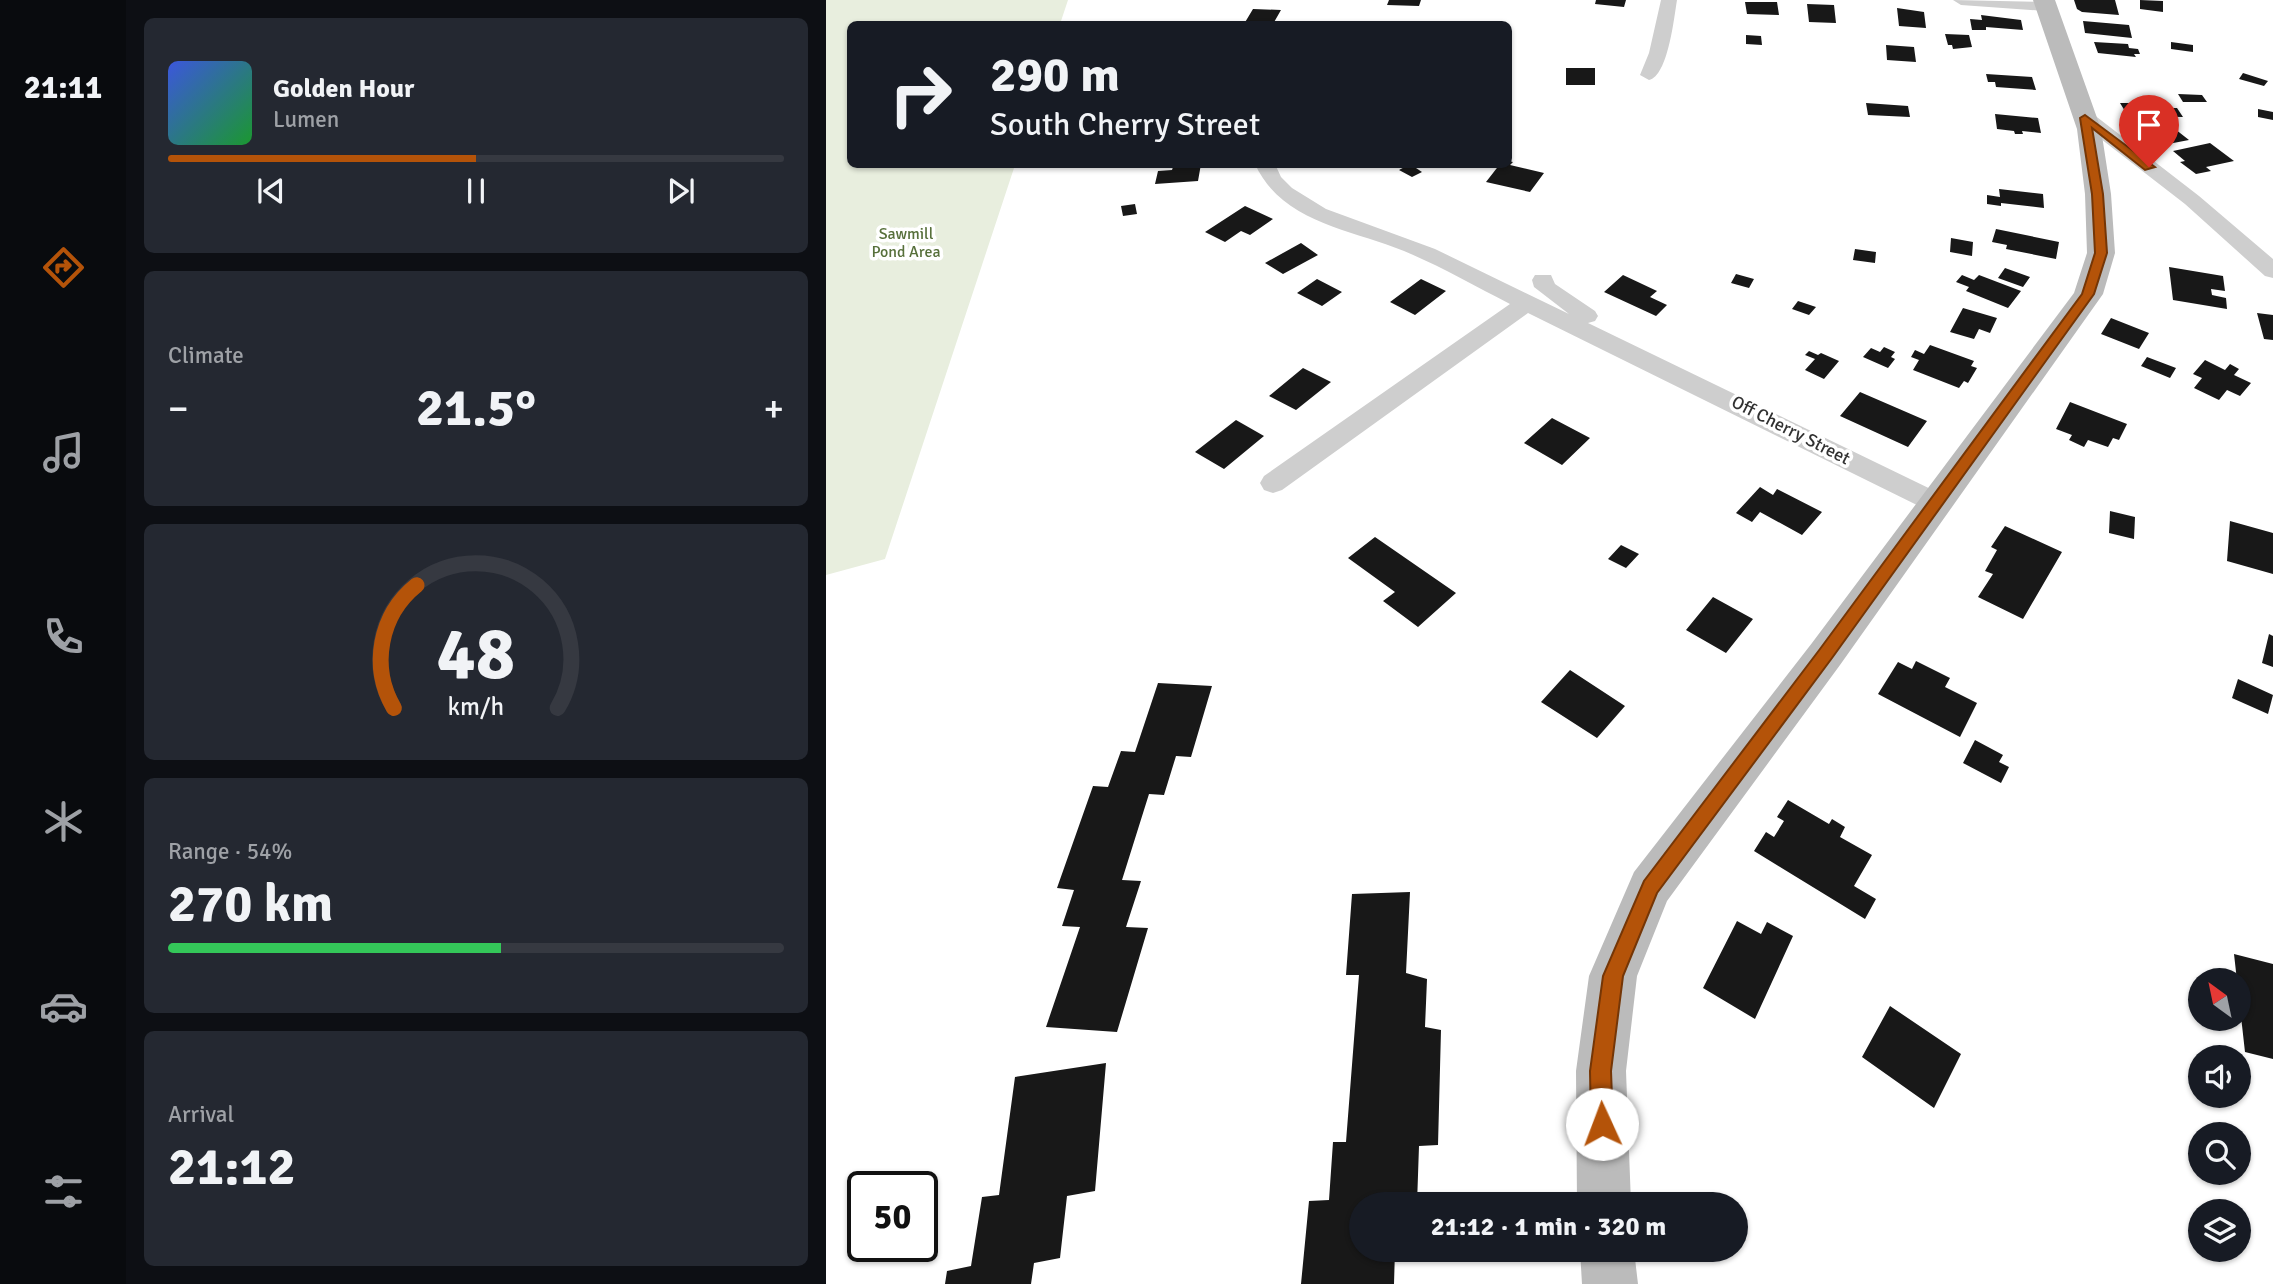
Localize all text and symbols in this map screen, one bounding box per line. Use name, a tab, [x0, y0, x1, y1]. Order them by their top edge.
text: 290 m	[990, 45, 1120, 105]
icon: right	[875, 49, 966, 140]
text: 21:11	[24, 68, 102, 107]
text: Golden Hour	[273, 73, 414, 105]
pin	[2119, 95, 2179, 167]
text: Lumen	[273, 105, 339, 134]
text: South Cherry Street	[990, 105, 1260, 144]
icon: arrive	[2130, 106, 2168, 144]
icon: previous	[252, 172, 290, 210]
icon: pause	[457, 172, 495, 210]
icon: next	[662, 172, 700, 210]
park label: Sawmill Pond Area	[871, 224, 941, 262]
icon: directions	[39, 243, 88, 292]
text: Climate	[168, 341, 244, 370]
text: 21.5°	[416, 376, 536, 440]
text: −	[168, 385, 189, 432]
text: +	[763, 385, 784, 432]
street label: Off Cherry Street	[1728, 391, 1854, 469]
icon: music	[39, 428, 88, 477]
text: 48	[437, 610, 515, 699]
icon: phone	[39, 612, 88, 661]
text: km/h	[448, 691, 504, 722]
icon: climate	[39, 797, 88, 846]
text: Range · 54%	[168, 837, 292, 866]
text: 270 km	[168, 872, 333, 936]
north arrow	[2188, 968, 2250, 1031]
map controls	[2188, 968, 2251, 1262]
icon: car	[39, 982, 88, 1031]
button: sound	[2188, 1045, 2251, 1108]
position arrow	[1565, 1087, 1639, 1161]
text: Arrival	[168, 1100, 234, 1129]
button: search	[2188, 1122, 2251, 1185]
text: 21:12	[168, 1135, 296, 1199]
icon: filters	[39, 1167, 88, 1216]
speed limit sign: 50	[847, 1171, 938, 1262]
button: layers	[2188, 1199, 2251, 1262]
text: 21:12 · 1 min · 320 m	[1431, 1211, 1666, 1243]

